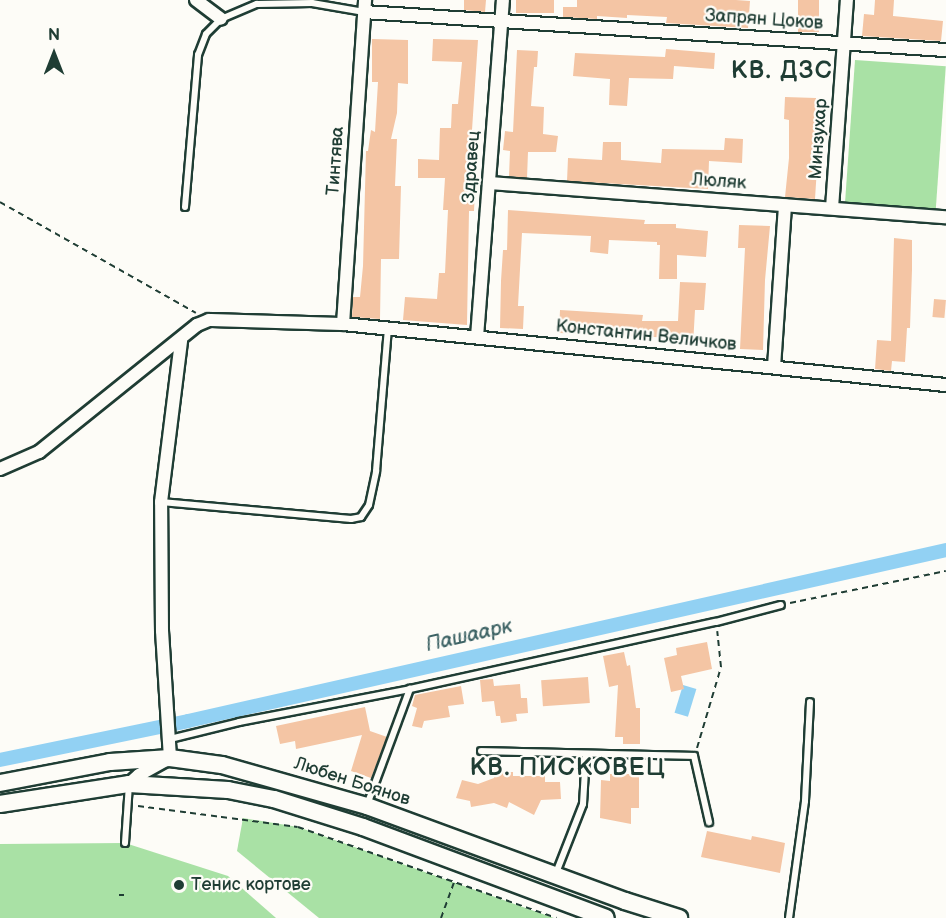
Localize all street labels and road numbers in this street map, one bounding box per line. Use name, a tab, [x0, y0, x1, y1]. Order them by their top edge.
street label: Запрян Цоков	[704, 5, 824, 35]
street label: Минзухар	[805, 98, 833, 180]
street label: Тинтява	[323, 126, 349, 196]
street label: Здравец	[459, 130, 485, 204]
street label: Люляк	[691, 169, 747, 195]
street label: Константин Величков	[555, 316, 737, 356]
street label: Любен Боянов	[291, 753, 413, 811]

